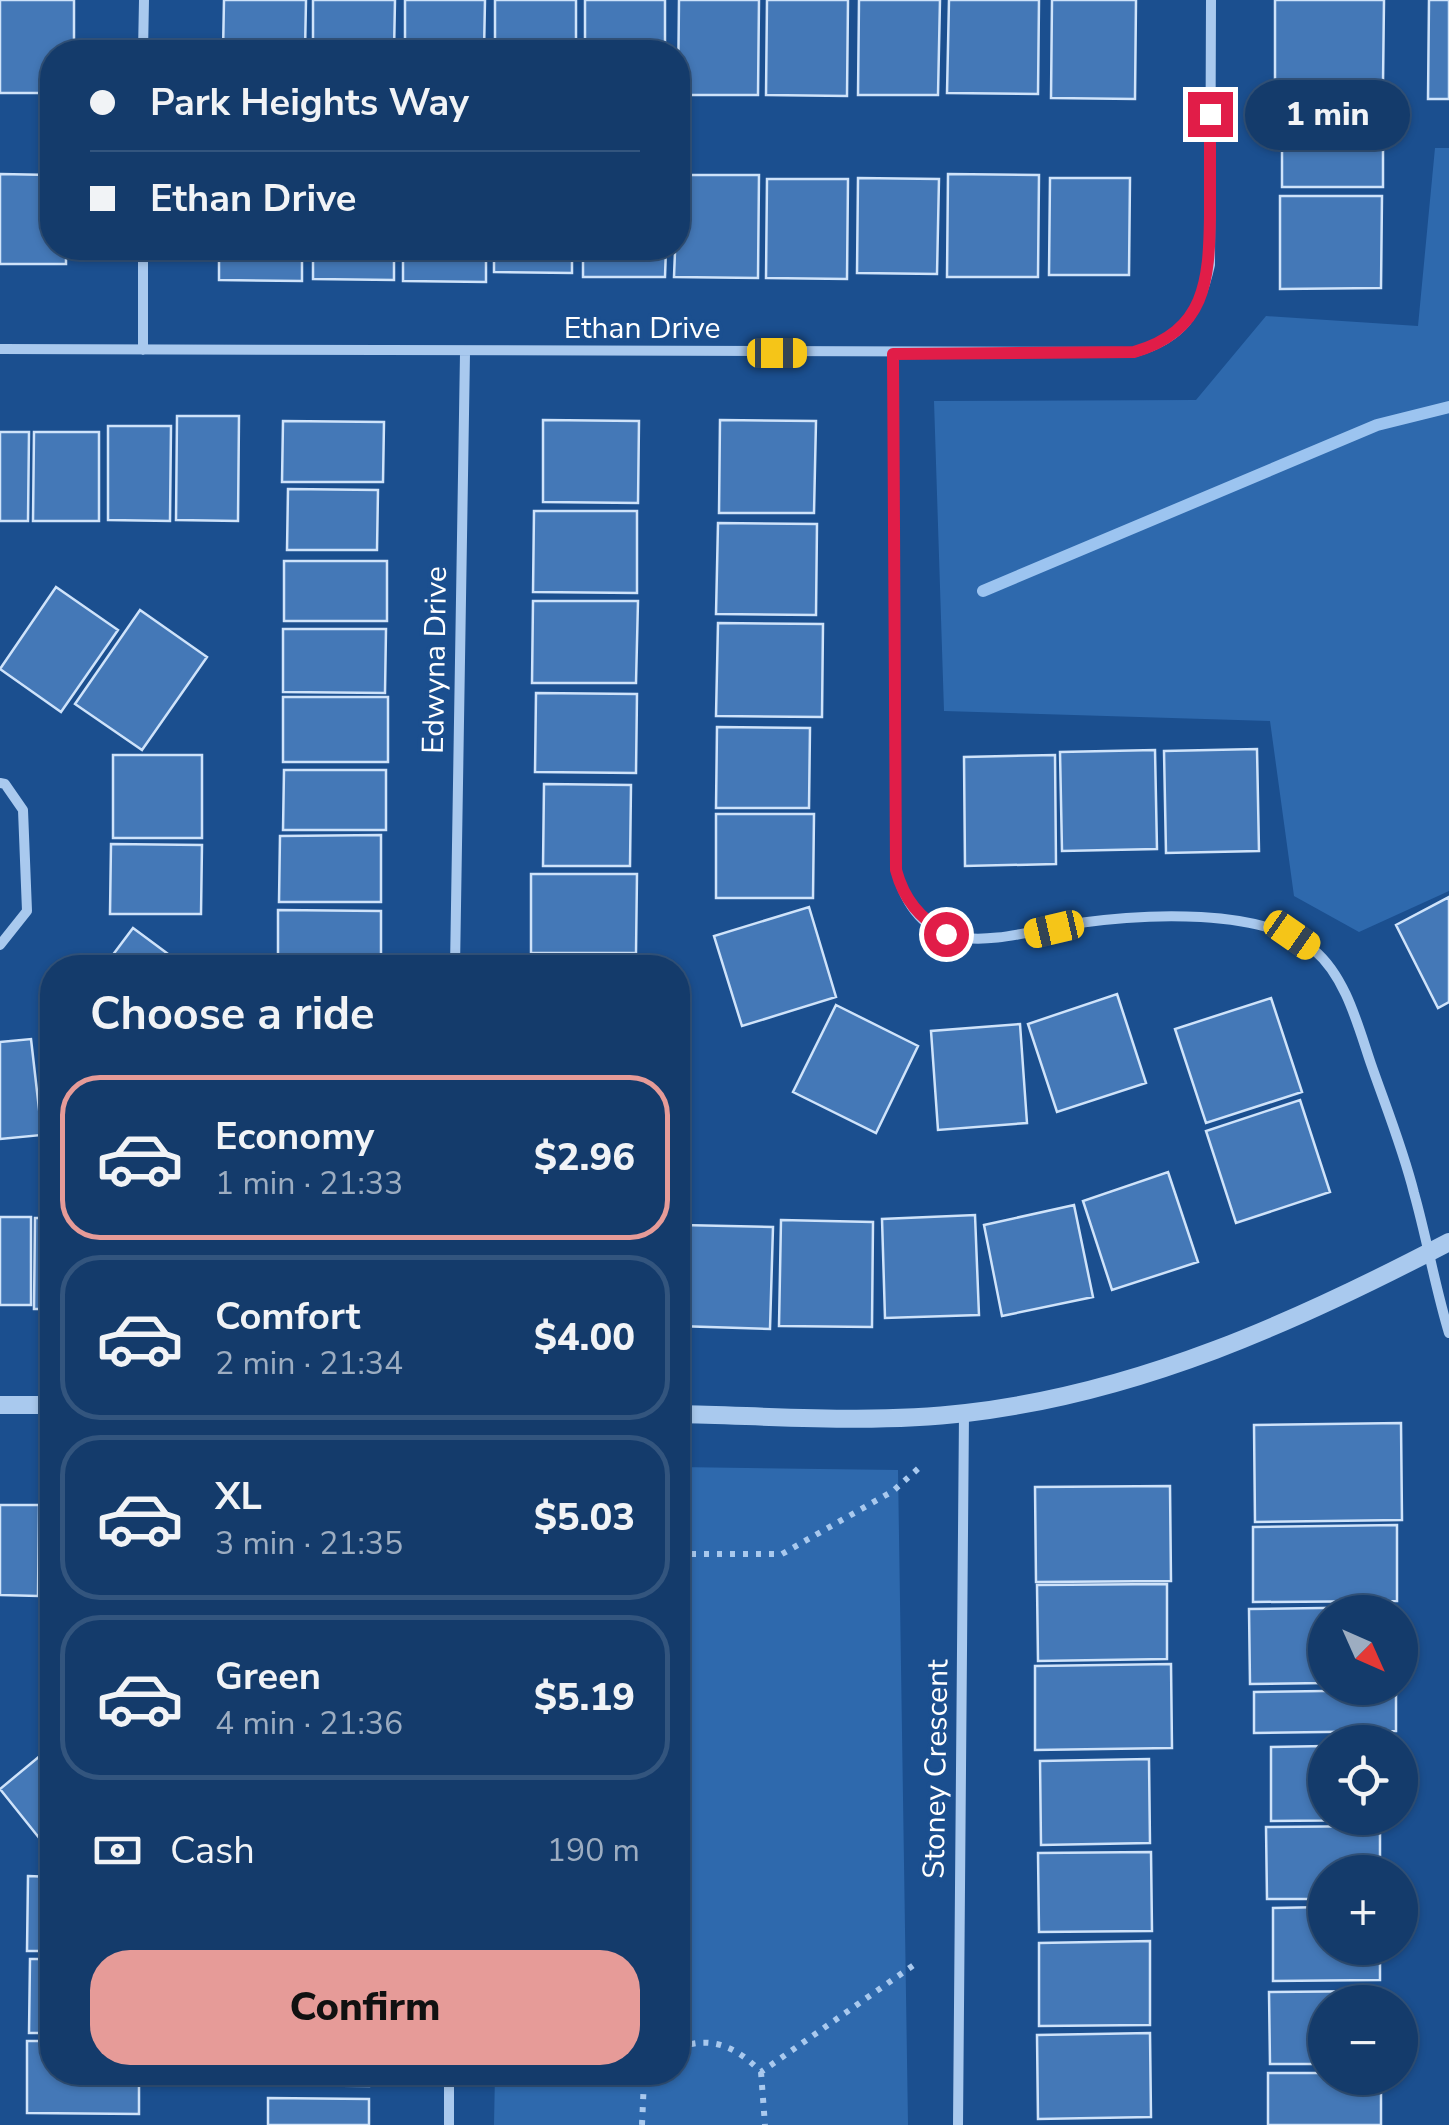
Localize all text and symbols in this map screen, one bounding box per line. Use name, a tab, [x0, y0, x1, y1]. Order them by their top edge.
text: Park Heights Way	[150, 77, 469, 128]
callout: 1 min	[1245, 79, 1410, 149]
route end	[1188, 92, 1233, 137]
text: 1 min	[1285, 93, 1370, 136]
text: Ethan Drive	[150, 173, 356, 224]
street label: Ethan Drive	[564, 308, 720, 349]
car	[747, 338, 807, 368]
street label: Edwyna Drive	[413, 566, 457, 754]
car	[1259, 906, 1325, 964]
car	[1021, 908, 1087, 950]
route start	[924, 912, 969, 957]
text: Choose a ride	[90, 984, 375, 1045]
text: Economy	[215, 1111, 374, 1162]
icon: car	[95, 1113, 185, 1203]
text: $2.96	[534, 1132, 635, 1183]
text: 1 min · 21:33	[215, 1162, 403, 1205]
text: Comfort	[215, 1291, 360, 1342]
icon: car	[95, 1293, 185, 1383]
text: $4.00	[534, 1312, 635, 1363]
text: 2 min · 21:34	[215, 1342, 403, 1385]
text: XL	[215, 1471, 262, 1522]
icon: car	[95, 1473, 185, 1563]
text: $5.03	[534, 1492, 635, 1543]
text: 3 min · 21:35	[215, 1522, 403, 1565]
north arrow	[1308, 1595, 1418, 1705]
map controls	[1308, 1595, 1418, 2095]
text: Green	[215, 1651, 321, 1702]
icon: car	[95, 1653, 185, 1743]
street label: Stoney Crescent	[914, 1658, 958, 1879]
text: $5.19	[534, 1672, 635, 1723]
text: 4 min · 21:36	[215, 1702, 403, 1745]
button: locate	[1308, 1725, 1418, 1835]
icon: cash	[90, 1823, 145, 1878]
text: Cash	[170, 1825, 255, 1876]
text: 190 m	[547, 1829, 640, 1872]
button: +	[1308, 1855, 1418, 1965]
button: Confirm	[90, 1950, 640, 2065]
button: −	[1308, 1985, 1418, 2095]

